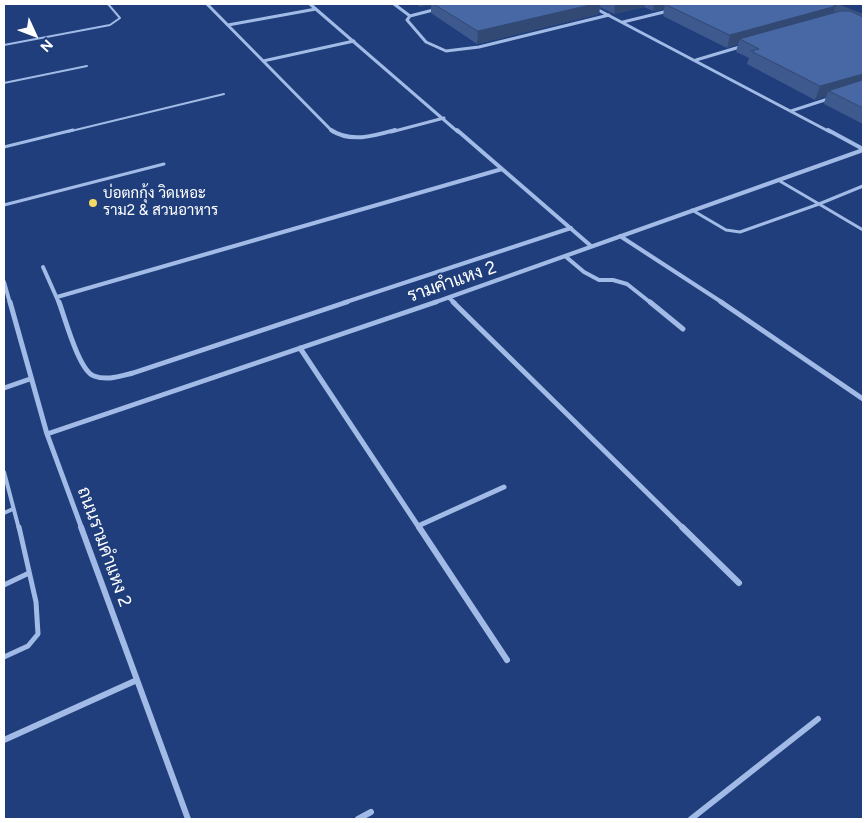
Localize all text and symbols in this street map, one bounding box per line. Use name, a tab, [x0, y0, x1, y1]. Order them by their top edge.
north arrow	[10, 10, 60, 60]
text: N	[36, 36, 56, 55]
place label: บ่อตกกุ้ง วิดเหอะ ราม2 & สวนอาหาร	[103, 185, 218, 220]
marker: บ่อตกกุ้ง วิดเหอะ ราม2 & สวนอาหาร	[87, 197, 99, 209]
street label: รามคำแหง 2	[405, 257, 499, 307]
street label: ถนนรามคำแหง 2	[72, 484, 136, 610]

